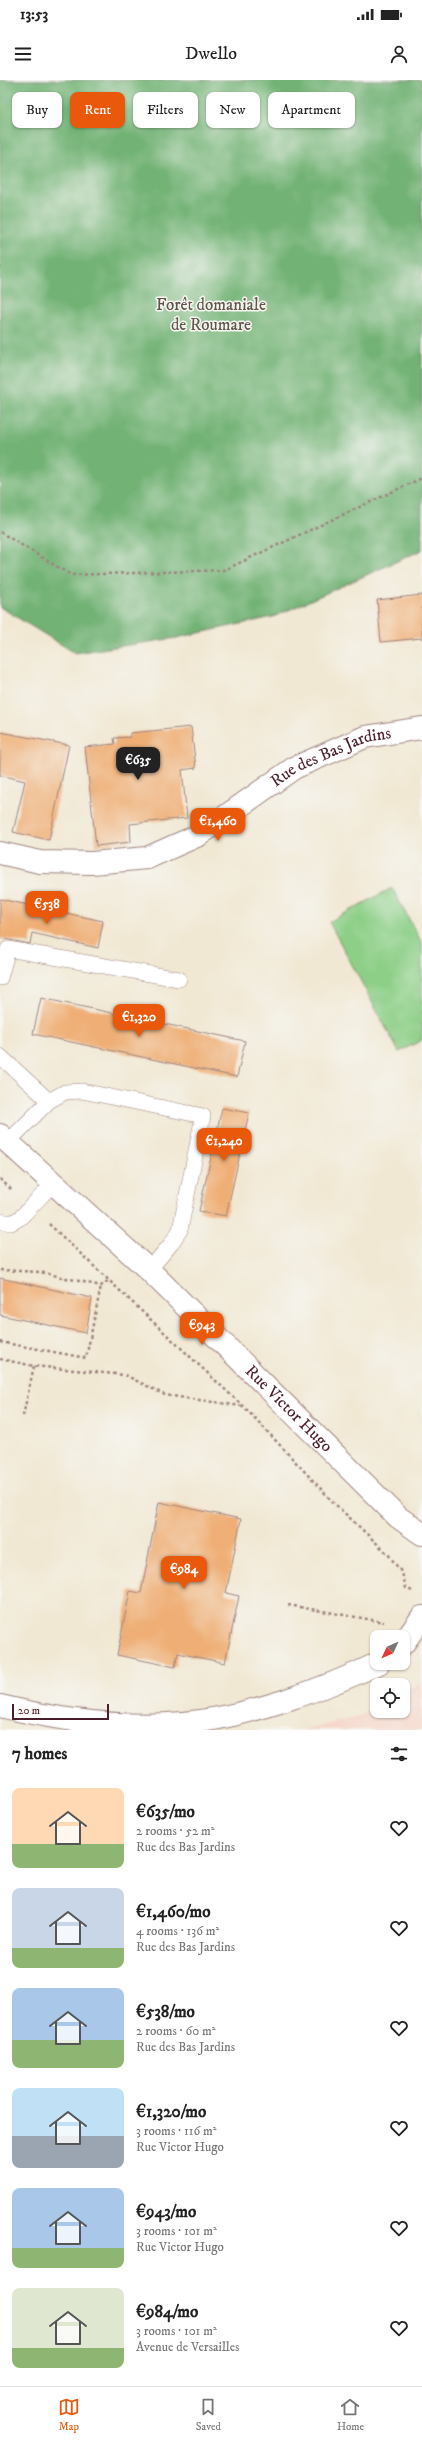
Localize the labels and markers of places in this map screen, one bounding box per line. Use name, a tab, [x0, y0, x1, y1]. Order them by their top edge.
pin: €635	[114, 747, 162, 781]
pin: €1,460	[185, 808, 251, 842]
pin: €538	[23, 891, 71, 925]
pin: €1,320	[106, 1004, 172, 1038]
pin: €1,240	[191, 1128, 257, 1162]
pin: €943	[178, 1312, 226, 1346]
pin: €984	[160, 1556, 208, 1590]

